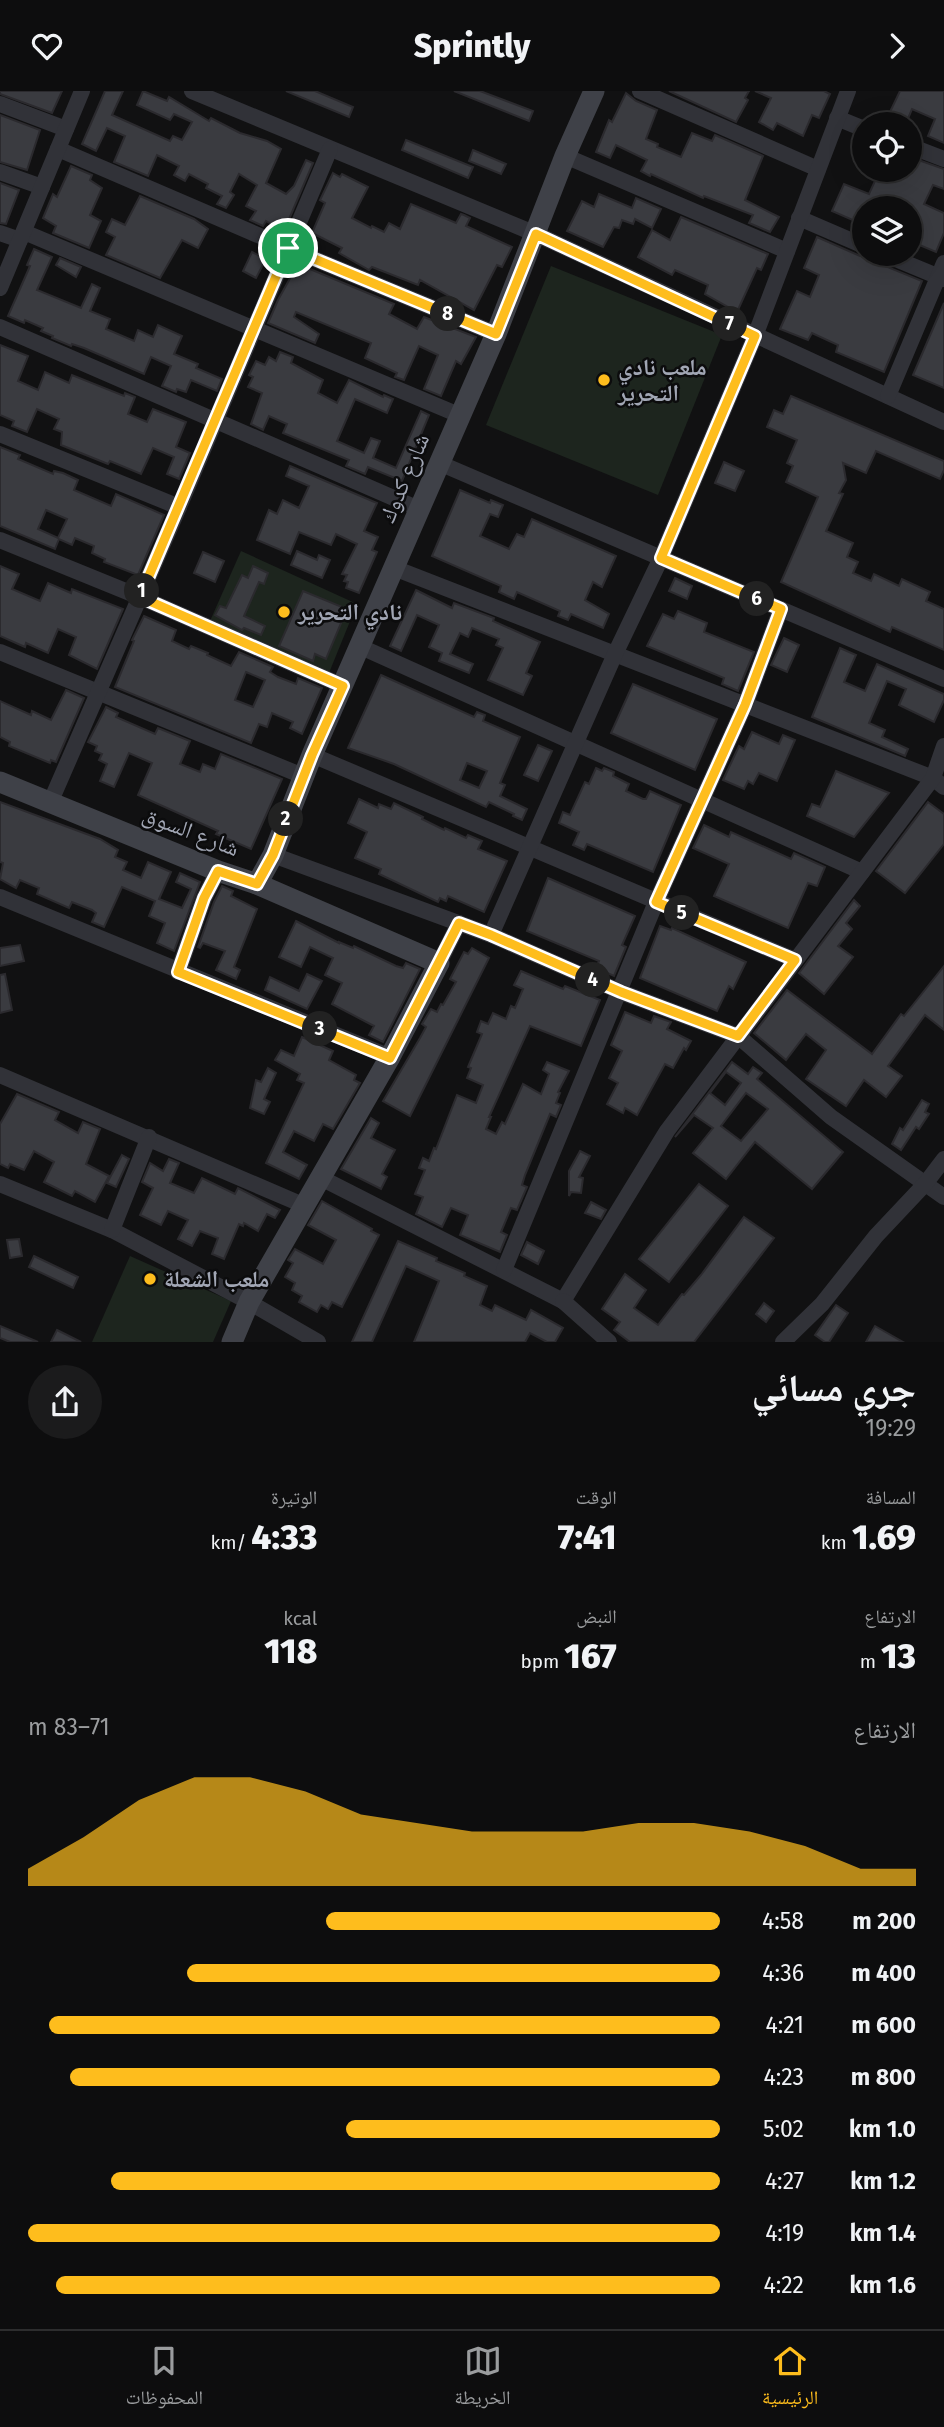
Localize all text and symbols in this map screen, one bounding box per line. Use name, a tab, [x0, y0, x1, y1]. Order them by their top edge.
icon: heart	[28, 27, 66, 65]
text: Sprintly	[414, 27, 530, 65]
icon: forward	[878, 27, 916, 65]
map controls	[852, 112, 922, 266]
button: locate	[852, 112, 922, 182]
button: layers	[852, 196, 922, 266]
pin	[258, 218, 318, 278]
icon: arrive	[269, 229, 307, 267]
pin: 8	[430, 297, 466, 332]
text: 8	[442, 302, 453, 325]
pin: 7	[712, 307, 748, 341]
text: 7	[725, 312, 734, 335]
place label: ملعب نادي التحرير	[617, 353, 707, 407]
marker: ملعب نادي التحرير	[596, 372, 612, 388]
street label: شارع كدوك	[373, 429, 436, 527]
pin: 1	[124, 573, 160, 609]
text: 1	[137, 579, 146, 602]
pin: 6	[740, 581, 774, 617]
text: 6	[751, 587, 762, 610]
place label: نادي التحرير	[297, 598, 402, 631]
marker: نادي التحرير	[276, 604, 292, 620]
street label: شارع السوق	[138, 800, 243, 863]
pin: 2	[268, 801, 304, 837]
text: 2	[281, 807, 290, 830]
pin: 5	[664, 895, 700, 931]
text: 5	[676, 901, 687, 924]
pin: 4	[576, 963, 610, 997]
text: 4	[587, 968, 598, 991]
pin: 3	[302, 1011, 338, 1047]
text: 3	[315, 1017, 324, 1040]
place label: ملعب الشعلة	[164, 1265, 269, 1293]
marker: ملعب الشعلة	[142, 1271, 158, 1287]
button: share	[28, 1365, 102, 1439]
text: جري مسائي	[751, 1365, 916, 1411]
text: 19:29	[865, 1414, 916, 1442]
text: الوتيرة	[271, 1486, 317, 1509]
text: الوقت	[576, 1486, 617, 1509]
text: المسافة	[866, 1486, 916, 1509]
text: 4:33	[251, 1516, 317, 1558]
text: 7:41	[558, 1516, 617, 1558]
text: 1.69	[852, 1516, 916, 1558]
text: /km	[210, 1531, 251, 1554]
text: km	[821, 1531, 852, 1554]
text: النبض	[576, 1605, 617, 1628]
text: الارتفاع	[864, 1605, 916, 1628]
text: kcal	[283, 1607, 317, 1630]
text: 118	[264, 1630, 317, 1672]
text: 167	[564, 1635, 617, 1677]
text: 13	[881, 1635, 916, 1677]
text: bpm	[520, 1650, 564, 1673]
text: m	[860, 1650, 881, 1673]
text: 71–83 m	[28, 1713, 110, 1741]
text: الارتفاع	[853, 1716, 916, 1744]
text: 4:58	[762, 1907, 804, 1935]
text: 200 m	[852, 1907, 916, 1935]
text: 4:36	[762, 1959, 804, 1987]
text: 400 m	[851, 1959, 916, 1987]
text: 4:21	[765, 2011, 804, 2039]
text: 600 m	[851, 2011, 916, 2039]
text: 4:23	[763, 2063, 804, 2091]
text: 800 m	[851, 2063, 916, 2091]
text: 5:02	[763, 2115, 804, 2143]
text: 1.0 km	[849, 2115, 916, 2143]
text: 4:27	[765, 2167, 804, 2195]
text: 1.2 km	[850, 2167, 916, 2195]
text: 4:19	[765, 2219, 804, 2247]
text: 1.4 km	[850, 2219, 916, 2247]
text: 4:22	[763, 2271, 804, 2299]
text: 1.6 km	[849, 2271, 916, 2299]
tab: المحفوظات	[126, 2342, 203, 2416]
tab: الخريطة	[455, 2342, 510, 2416]
tab: الرئيسية	[762, 2342, 818, 2416]

